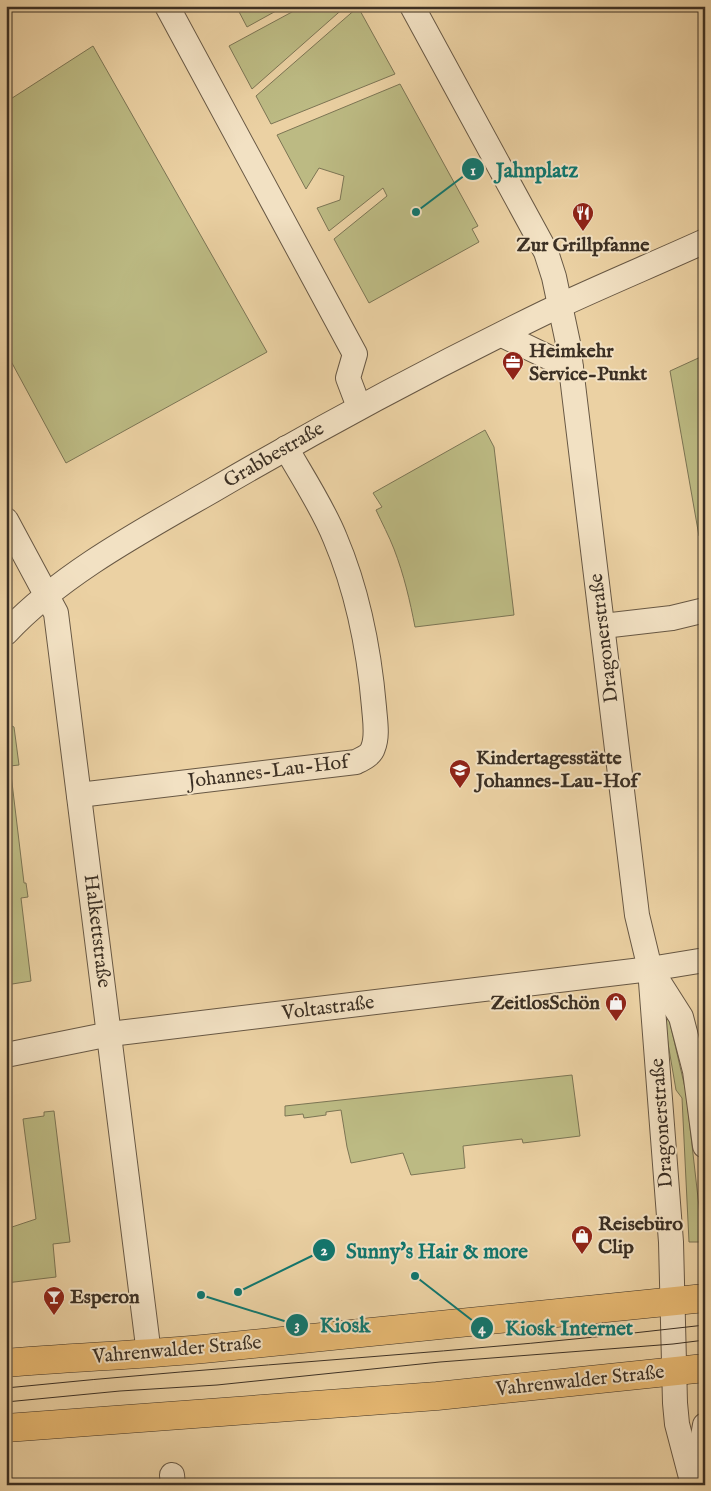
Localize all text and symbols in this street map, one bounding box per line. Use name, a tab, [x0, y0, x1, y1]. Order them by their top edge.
callout: Jahnplatz	[461, 151, 588, 187]
text: Jahnplatz	[493, 158, 579, 185]
text: 1	[470, 161, 476, 180]
restaurant icon: Zur Grillpfanne	[571, 201, 595, 232]
place label: Zur Grillpfanne	[517, 233, 650, 258]
place label: Heimkehr Service-Punkt	[529, 339, 647, 387]
office icon: Heimkehr Service-Punkt	[501, 350, 525, 381]
street label: Grabbestraße	[219, 416, 329, 494]
street label: Dragonerstraße	[584, 572, 624, 704]
place label: Kindertagesstätte Johannes-Lau-Hof	[473, 746, 641, 794]
street label: Johannes-Lau-Hof	[184, 749, 354, 795]
school or university icon: Kindertagesstätte Johannes-Lau-Hof	[448, 758, 472, 789]
street label: Halkettstraße	[78, 873, 116, 989]
street label: Voltastraße	[279, 990, 376, 1026]
place label: ZeitlosSchön	[491, 991, 600, 1016]
shop icon: ZeitlosSchön	[604, 991, 628, 1022]
street label: Dragonerstraße	[645, 1057, 679, 1189]
place label: Reisebüro Clip	[598, 1212, 683, 1260]
shop icon: Reisebüro Clip	[570, 1224, 594, 1255]
callout: Sunny's Hair & more	[312, 1232, 538, 1268]
text: Sunny's Hair & more	[346, 1239, 528, 1266]
text: 2	[320, 1241, 328, 1260]
bar icon: Esperon	[42, 1285, 66, 1316]
place label: Esperon	[70, 1285, 140, 1310]
callout: Kiosk	[285, 1307, 380, 1343]
callout: Kiosk Internet	[470, 1310, 643, 1346]
text: Kiosk	[320, 1313, 371, 1340]
text: 3	[294, 1316, 300, 1335]
text: Kiosk Internet	[505, 1316, 634, 1343]
text: 4	[478, 1319, 486, 1338]
street label: Vahrenwalder Straße	[91, 1330, 262, 1370]
street label: Vahrenwalder Straße	[493, 1360, 666, 1402]

